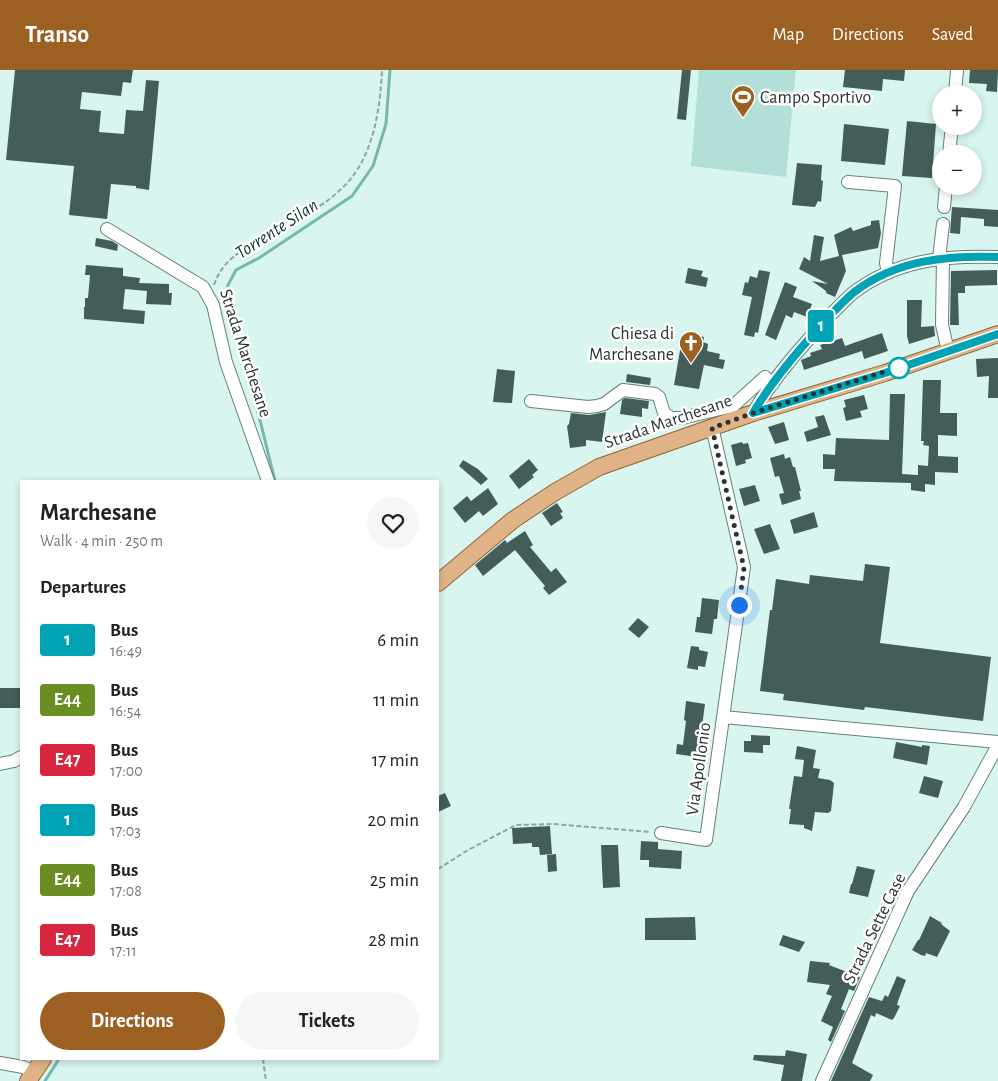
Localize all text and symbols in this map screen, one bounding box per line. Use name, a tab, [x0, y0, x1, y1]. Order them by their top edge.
text: Transo	[25, 23, 89, 47]
text: Map	[773, 26, 804, 44]
text: Directions	[832, 26, 904, 44]
text: Saved	[932, 26, 973, 44]
sports icon: Campo Sportivo	[730, 84, 756, 118]
map controls	[932, 85, 982, 195]
button: +	[932, 85, 982, 135]
place label: Campo Sportivo	[760, 89, 871, 107]
button: −	[932, 145, 982, 195]
water label: Torrente Silan	[232, 196, 322, 263]
street label: Strada Marchesane	[216, 287, 274, 420]
line badge: 1	[805, 310, 837, 342]
text: 1	[818, 317, 824, 335]
place label: Chiesa di Marchesane	[589, 325, 674, 364]
church icon: Chiesa di Marchesane	[678, 330, 704, 364]
unlabelled marker	[888, 357, 910, 379]
street label: Strada Marchesane	[602, 392, 734, 452]
button: heart	[367, 497, 419, 549]
text: Marchesane	[40, 501, 157, 525]
text: Walk · 4 min · 250 m	[40, 533, 163, 549]
text: Departures	[40, 578, 126, 597]
your location	[727, 593, 752, 618]
text: Bus	[110, 621, 138, 640]
text: 1	[64, 631, 71, 649]
text: 6 min	[377, 631, 419, 650]
text: 16:49	[110, 643, 142, 659]
text: Bus	[110, 681, 138, 700]
text: E44	[54, 691, 81, 709]
text: 11 min	[373, 691, 419, 710]
text: 16:54	[110, 703, 141, 719]
street label: Via Apollonio	[684, 721, 714, 817]
text: Bus	[110, 741, 138, 760]
text: E47	[55, 751, 81, 769]
text: 17 min	[372, 751, 419, 770]
text: 17:00	[110, 763, 143, 779]
text: Bus	[110, 801, 138, 820]
text: 1	[64, 811, 71, 829]
text: 20 min	[368, 811, 419, 830]
text: 17:03	[110, 823, 141, 839]
text: Bus	[110, 861, 138, 880]
street label: Strada Sette Case	[840, 870, 909, 986]
text: E44	[54, 871, 81, 889]
text: 25 min	[370, 871, 419, 890]
text: 17:08	[110, 883, 142, 899]
text: Bus	[110, 921, 138, 940]
text: E47	[55, 931, 81, 949]
text: 28 min	[369, 931, 419, 950]
text: 17:11	[110, 943, 137, 959]
button: Directions	[40, 992, 225, 1050]
button: Tickets	[235, 992, 419, 1050]

